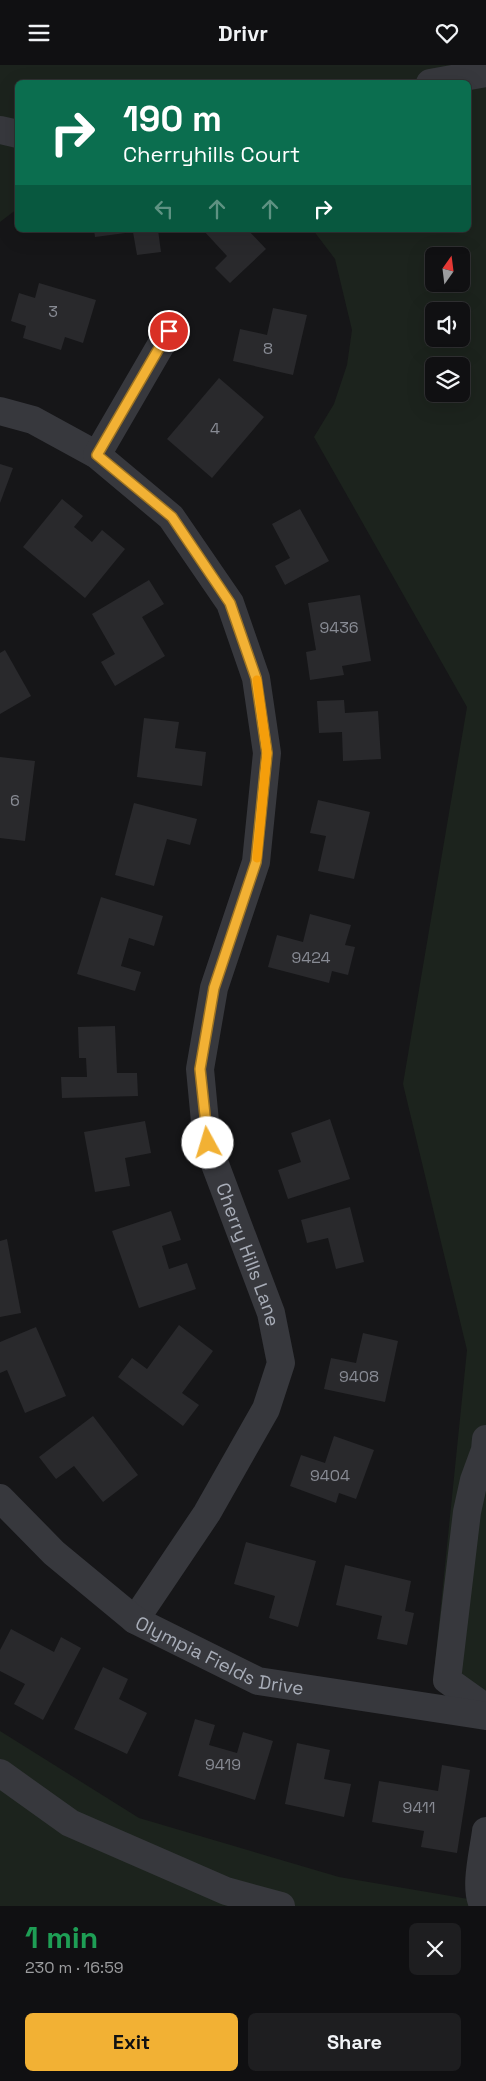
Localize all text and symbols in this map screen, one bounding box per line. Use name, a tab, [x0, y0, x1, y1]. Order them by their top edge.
icon: menu	[25, 19, 53, 47]
text: Drivr	[218, 19, 268, 47]
icon: heart	[433, 19, 461, 47]
text: 190 m	[123, 97, 222, 141]
icon: right	[40, 100, 105, 165]
text: Cherryhills Court	[123, 140, 300, 168]
icon: left	[150, 195, 178, 223]
icon: ahead	[203, 195, 231, 223]
icon: ahead	[256, 195, 284, 223]
icon: right	[309, 195, 337, 223]
north arrow	[425, 247, 470, 293]
map controls	[425, 247, 470, 402]
house number: 3	[48, 301, 58, 322]
button: sound	[425, 302, 470, 347]
pin	[148, 310, 190, 352]
icon: arrive	[155, 317, 183, 345]
house number: 8	[263, 338, 273, 359]
button: layers	[425, 357, 470, 402]
house number: 4	[210, 418, 220, 439]
house number: 9436	[319, 617, 359, 638]
house number: 6	[10, 790, 20, 811]
house number: 9424	[292, 947, 330, 968]
position arrow	[181, 1116, 233, 1168]
street label: Cherry Hills Lane	[210, 1179, 285, 1328]
house number: 9408	[339, 1366, 379, 1387]
house number: 9404	[310, 1465, 350, 1486]
street label: Olympia Fields Drive	[131, 1610, 306, 1701]
house number: 9419	[205, 1754, 241, 1775]
house number: 9411	[403, 1797, 435, 1818]
text: 1 min	[25, 1918, 98, 1957]
button: close	[409, 1923, 461, 1975]
text: 230 m · 16:59	[25, 1957, 124, 1978]
button: Exit	[25, 2013, 238, 2071]
button: Share	[248, 2013, 461, 2071]

